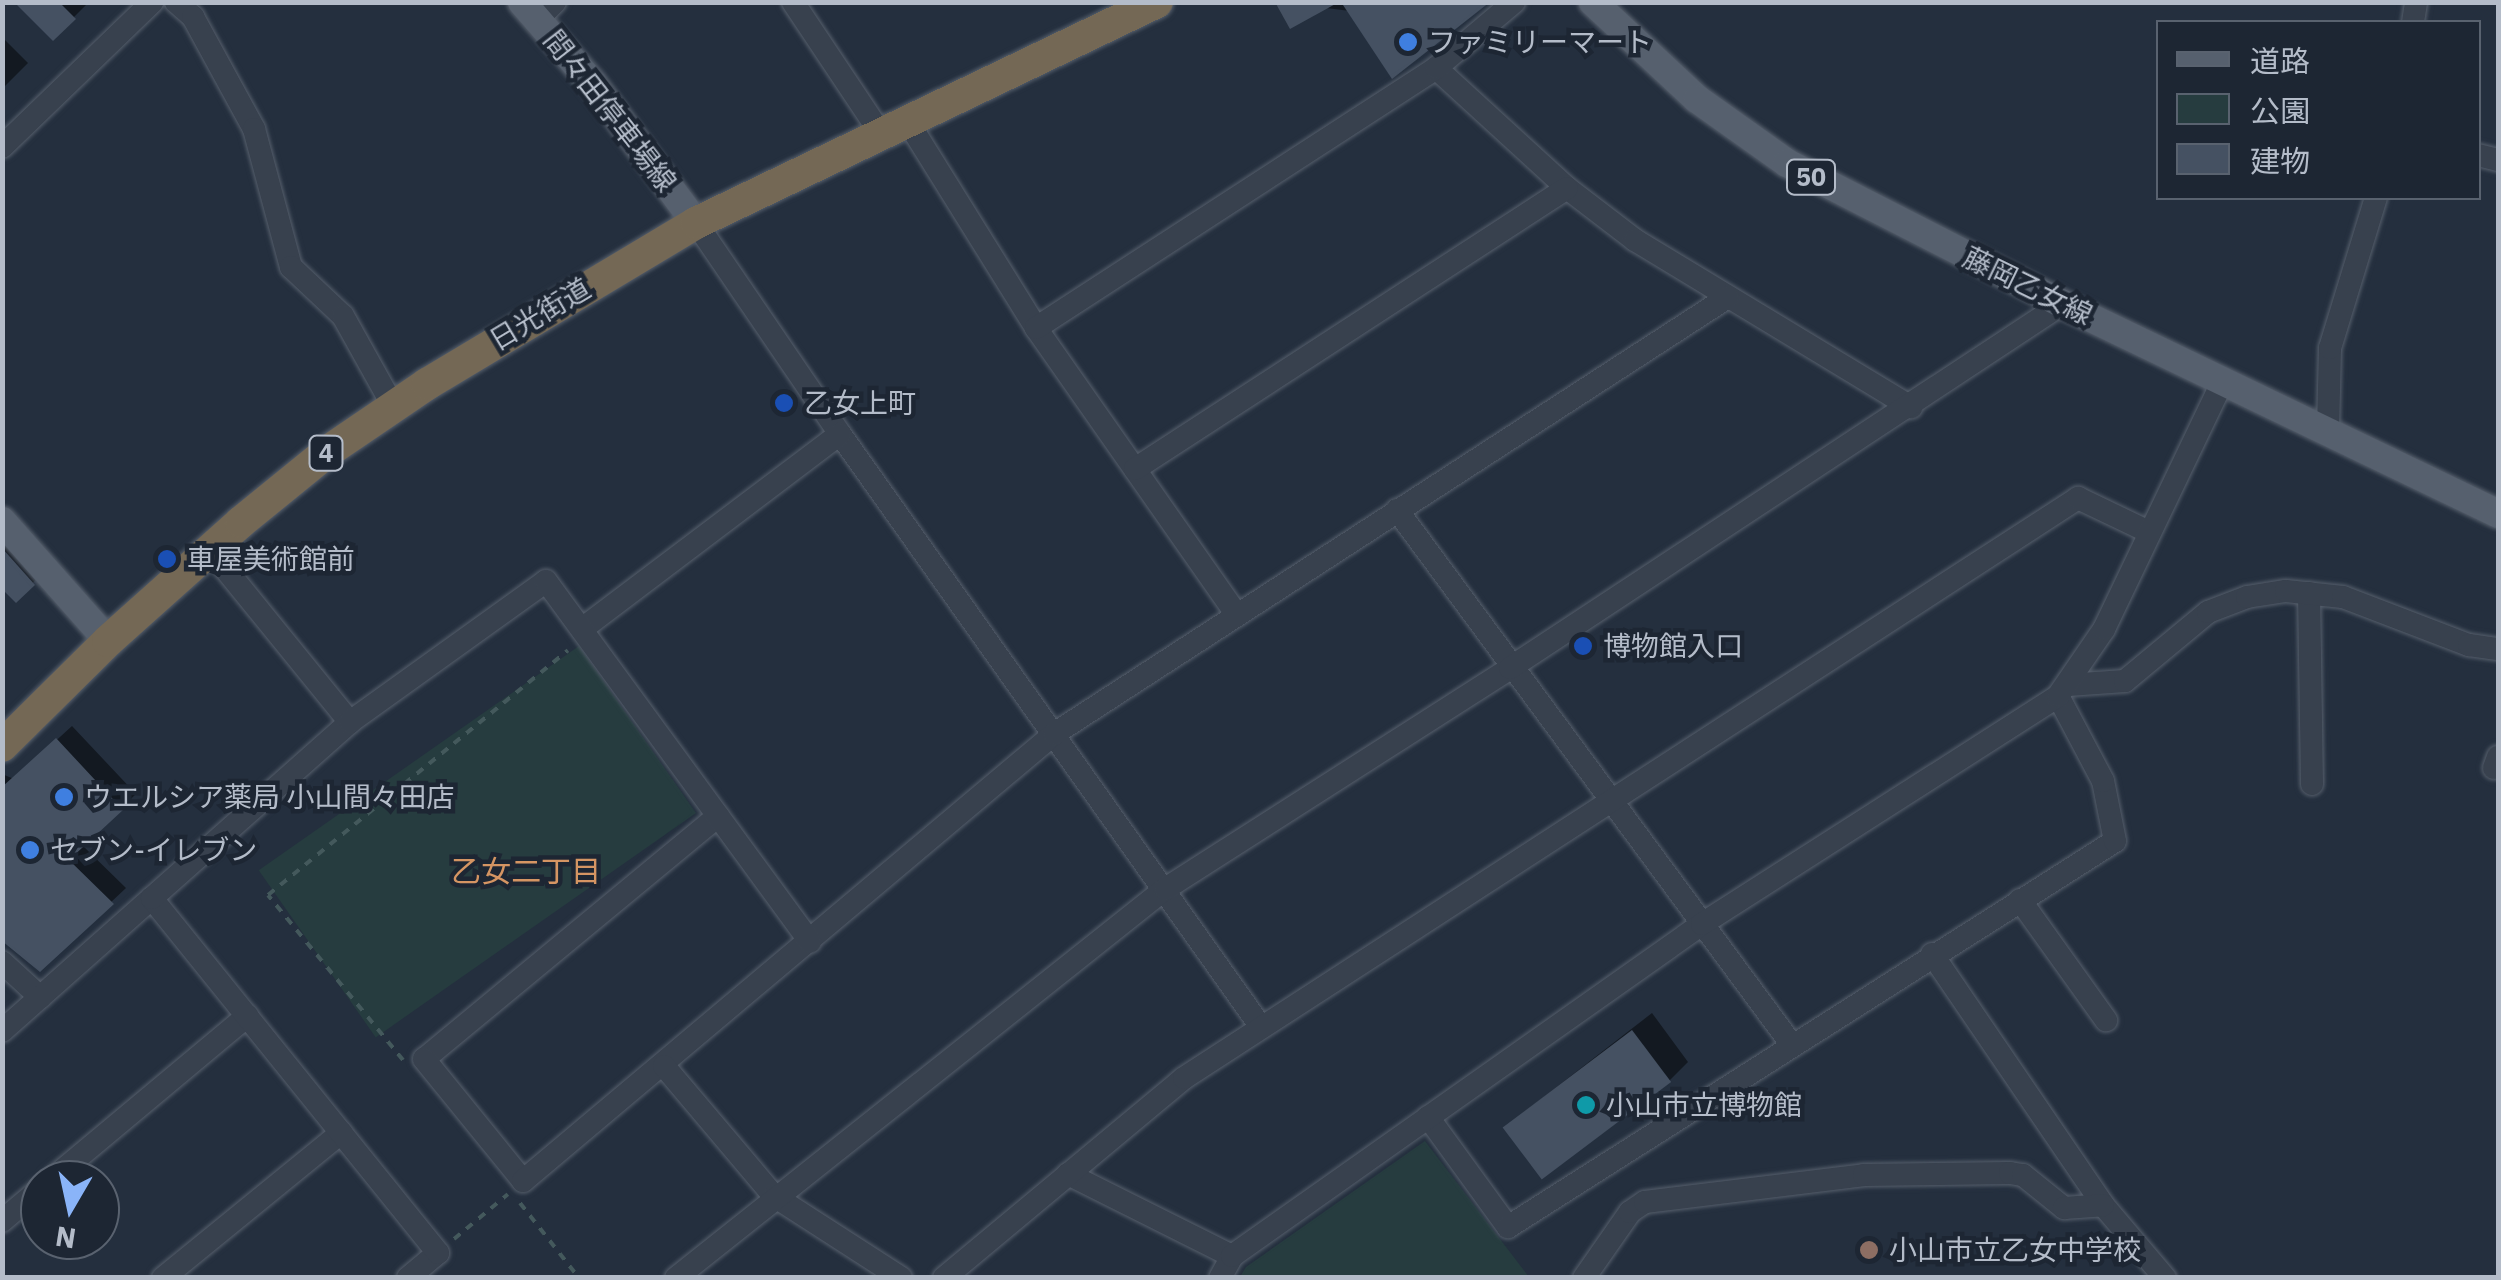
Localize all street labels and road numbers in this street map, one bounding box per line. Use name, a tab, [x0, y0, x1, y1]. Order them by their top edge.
street label: 間々田停車場線	[536, 23, 684, 199]
road number: 50	[1786, 157, 1836, 197]
street label: 藤岡乙女線	[1958, 240, 2098, 332]
street label: 日光街道	[483, 271, 597, 357]
road number: 4	[308, 433, 344, 473]

